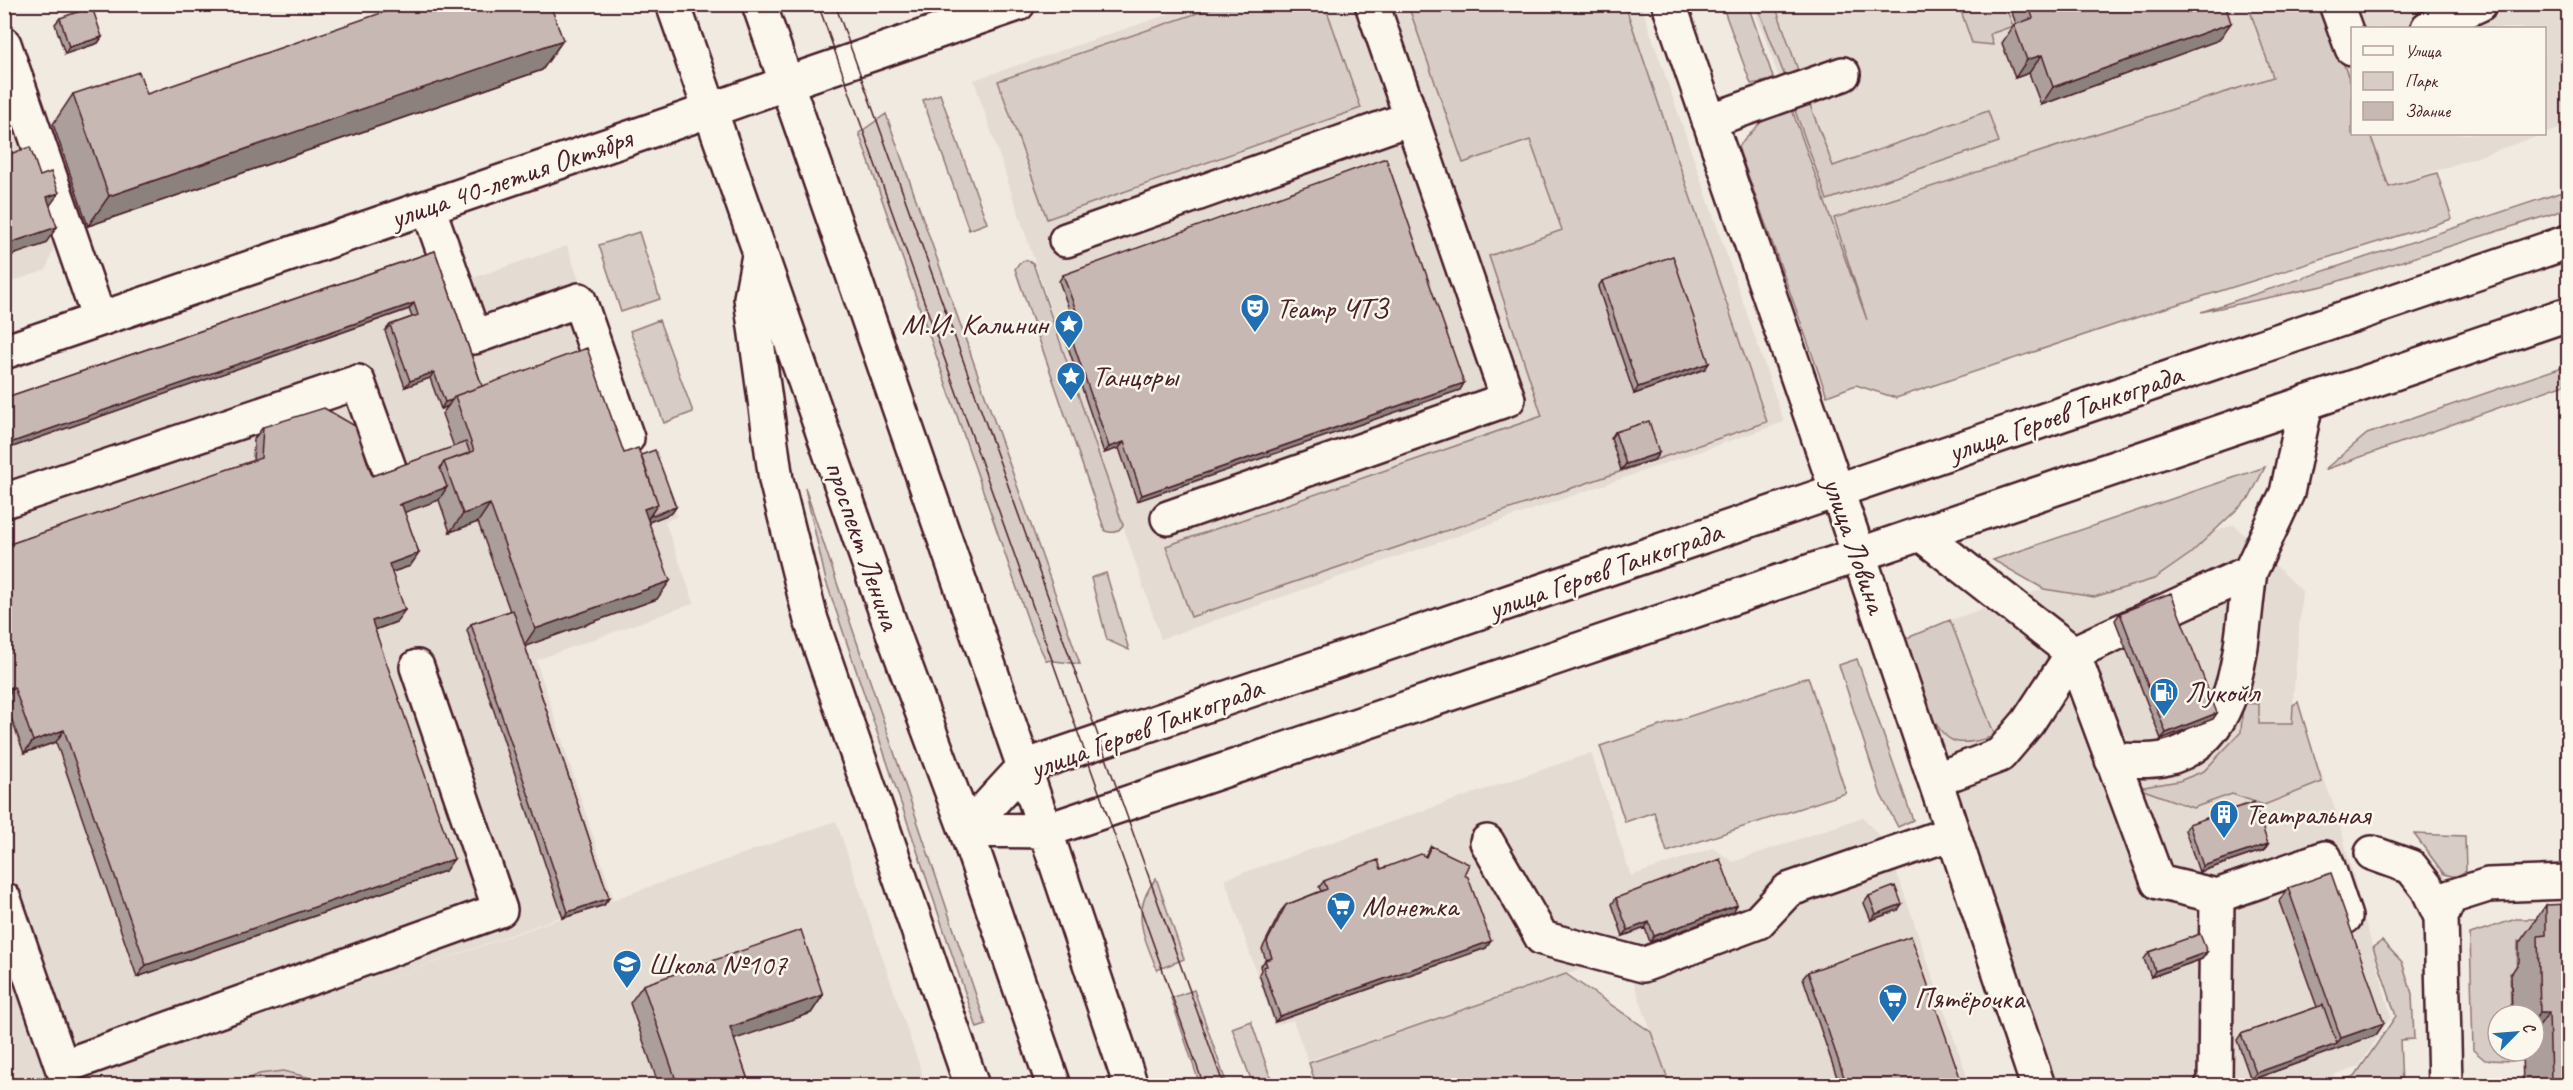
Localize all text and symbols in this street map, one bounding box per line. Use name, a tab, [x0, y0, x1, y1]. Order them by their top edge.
legend	[2351, 27, 2546, 135]
text: Улица	[2405, 40, 2442, 62]
text: Парк	[2405, 70, 2439, 92]
text: Здание	[2405, 100, 2451, 122]
street label: улица 40-летия Октября	[383, 118, 639, 238]
place label: Театр ЧТЗ	[1276, 289, 1390, 327]
theatre icon: Театр ЧТЗ	[1239, 292, 1271, 334]
place label: М.И. Калинин	[902, 305, 1051, 343]
place icon: М.И. Калинин	[1053, 308, 1085, 350]
street label: улица Героев Танкограда	[1941, 355, 2189, 471]
place label: Танцоры	[1092, 357, 1180, 395]
place icon: Танцоры	[1055, 360, 1087, 402]
street label: проспект Ленина	[816, 456, 910, 636]
street label: улица Ловина	[1813, 470, 1897, 620]
street label: улица Героев Танкограда	[1481, 512, 1729, 628]
street label: улица Героев Танкограда	[1023, 668, 1269, 788]
place label: Лукойл	[2185, 673, 2261, 711]
fuel station icon: Лукойл	[2148, 676, 2180, 718]
place label: Театральная	[2245, 795, 2373, 833]
building icon: Театральная	[2208, 798, 2240, 840]
place label: Монетка	[1362, 887, 1461, 925]
supermarket icon: Монетка	[1325, 890, 1357, 932]
place label: Школа №107	[648, 945, 788, 983]
school or university icon: Школа №107	[611, 948, 643, 990]
place label: Пятёрочка	[1914, 979, 2026, 1017]
supermarket icon: Пятёрочка	[1877, 982, 1909, 1024]
north arrow	[2486, 1003, 2546, 1063]
text: С	[2518, 1019, 2540, 1037]

